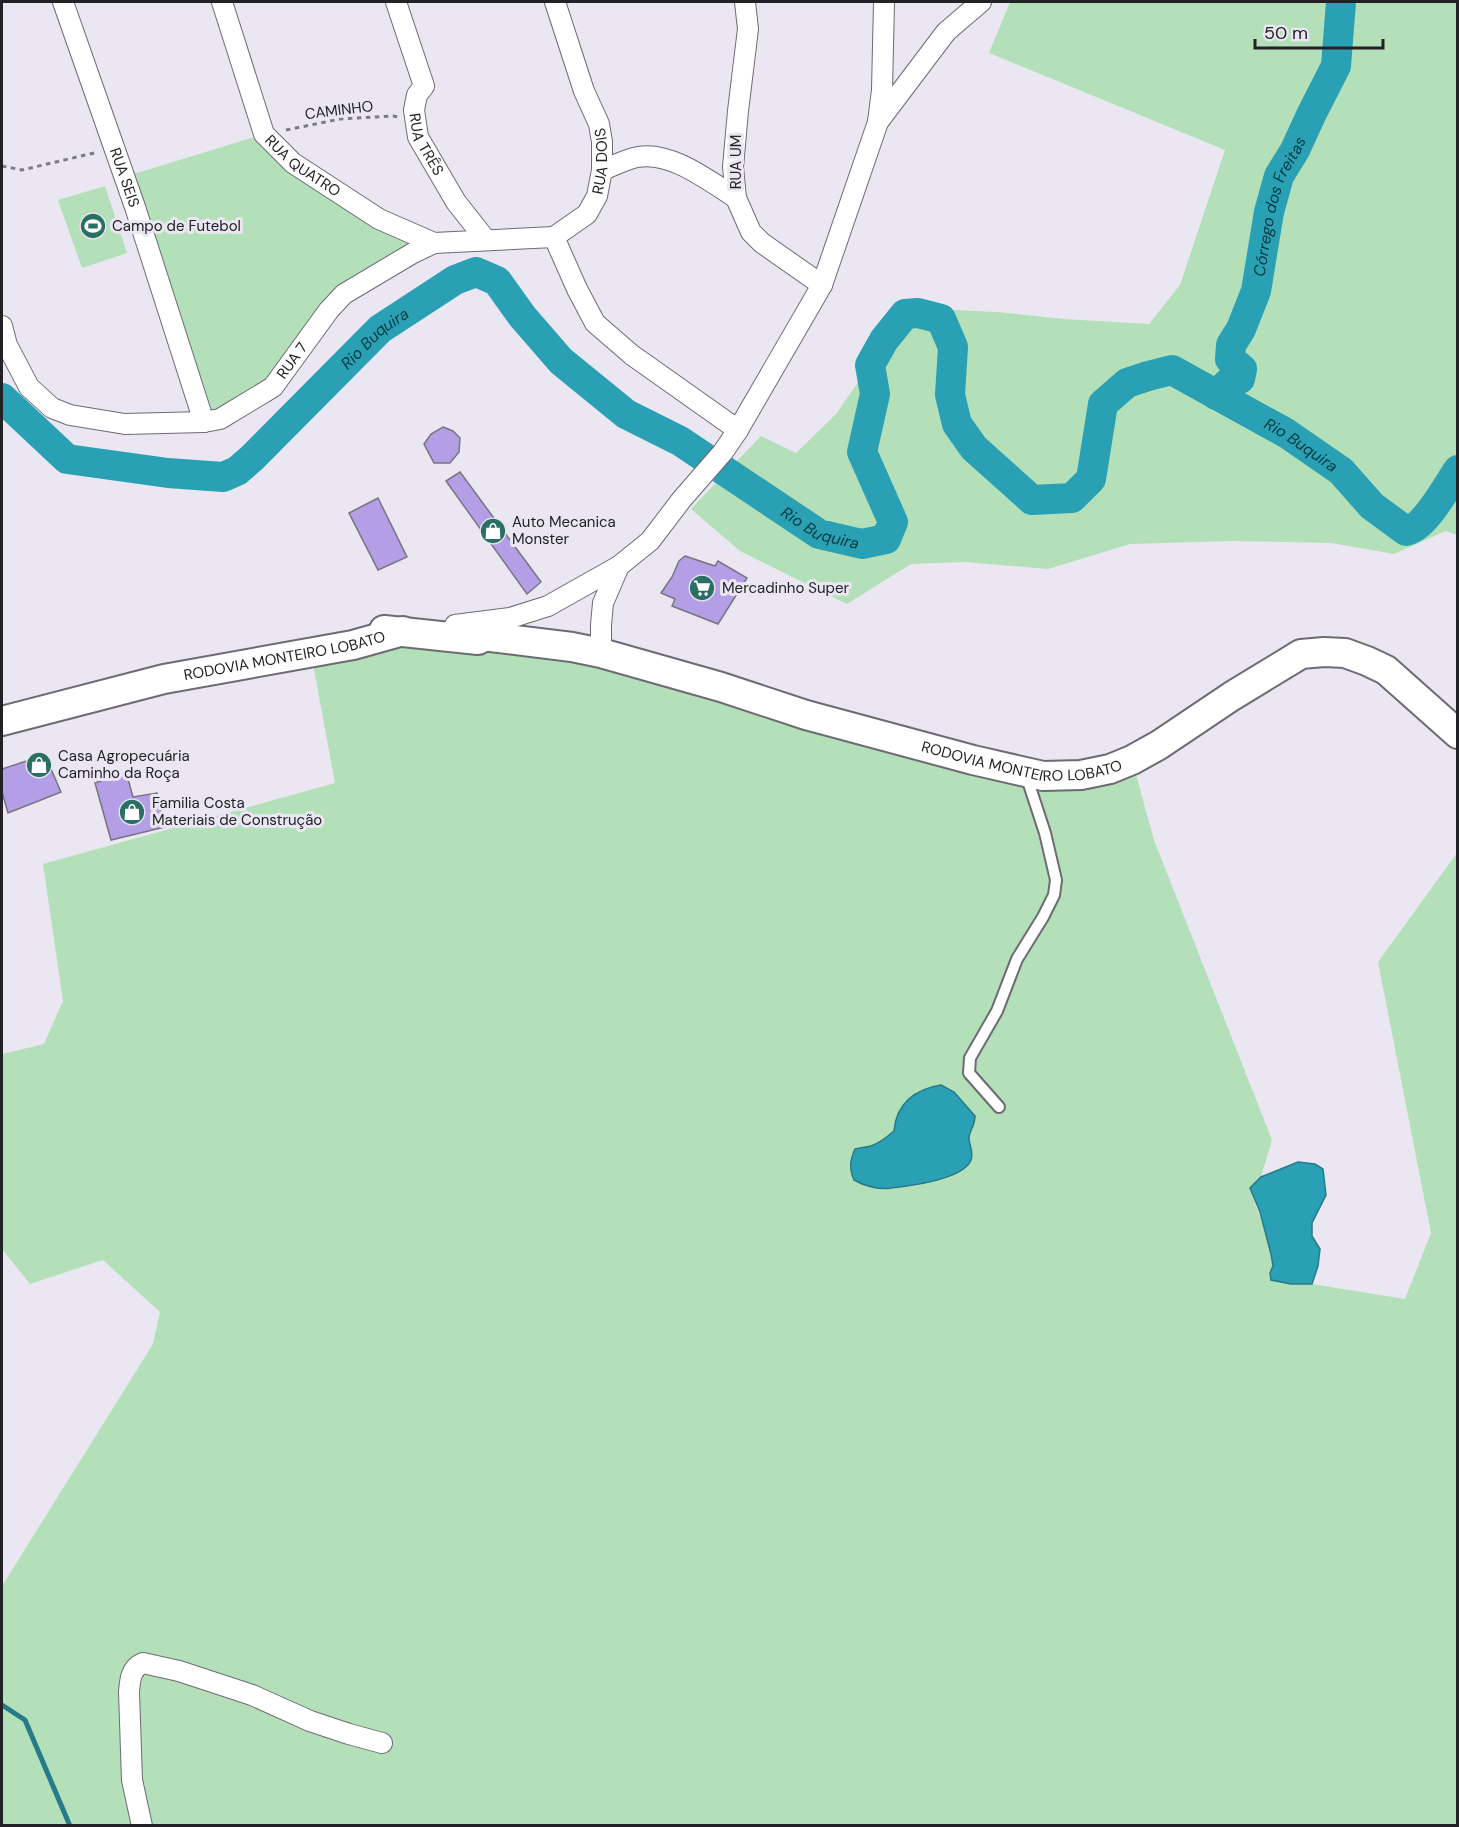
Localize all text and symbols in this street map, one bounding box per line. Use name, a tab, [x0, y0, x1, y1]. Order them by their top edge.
scale bar	[1255, 12, 1382, 50]
text: 50 m	[1264, 21, 1308, 45]
street label: CAMINHO	[304, 96, 374, 124]
street label: RUA TRÊS	[405, 112, 448, 179]
street label: RUA DOIS	[588, 126, 613, 196]
street label: RUA QUATRO	[260, 130, 345, 201]
water label: Córrego dos Freitas	[1249, 133, 1311, 278]
street label: RUA UM	[726, 135, 746, 189]
street label: RUA SEIS	[105, 145, 144, 210]
sports icon: Campo de Futebol	[78, 211, 108, 241]
place label: Campo de Futebol	[112, 216, 241, 236]
water label: Rio Buquira	[336, 303, 413, 374]
street label: RUA 7	[272, 339, 312, 383]
water label: Rio Buquira	[1261, 413, 1342, 477]
water label: Rio Buquira	[777, 502, 861, 554]
place label: Auto Mecanica Monster	[512, 512, 616, 549]
shop icon: Auto Mecanica Monster	[478, 516, 508, 546]
supermarket icon: Mercadinho Super	[687, 573, 717, 603]
place label: Mercadinho Super	[722, 578, 849, 598]
street label: RODOVIA MONTEIRO LOBATO	[182, 626, 388, 685]
street label: RODOVIA MONTEIRO LOBATO	[919, 737, 1125, 786]
place label: Casa Agropecuária Caminho da Roça	[58, 746, 190, 783]
shop icon: Casa Agropecuária Caminho da Roça	[24, 750, 54, 780]
place label: Familia Costa Materiais de Construção	[152, 793, 322, 830]
shop icon: Familia Costa Materiais de Construção	[117, 797, 147, 827]

